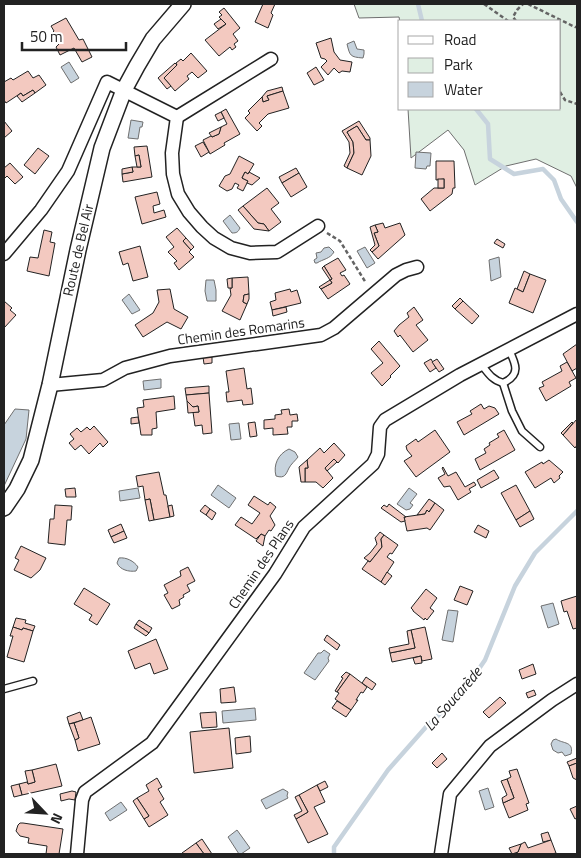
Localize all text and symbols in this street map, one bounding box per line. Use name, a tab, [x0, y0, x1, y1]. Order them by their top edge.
scale bar	[22, 20, 126, 52]
legend	[398, 20, 561, 110]
text: 50 m	[30, 25, 63, 48]
text: Road	[444, 28, 476, 51]
text: Park	[444, 53, 473, 76]
text: Water	[444, 78, 483, 101]
street label: Route de Bel Air	[57, 201, 98, 298]
street label: Chemin des Romarins	[176, 311, 306, 350]
street label: Chemin des Plans	[223, 515, 298, 613]
water label: La Soucarède	[418, 661, 488, 736]
north arrow	[20, 788, 70, 838]
text: N	[46, 810, 69, 828]

